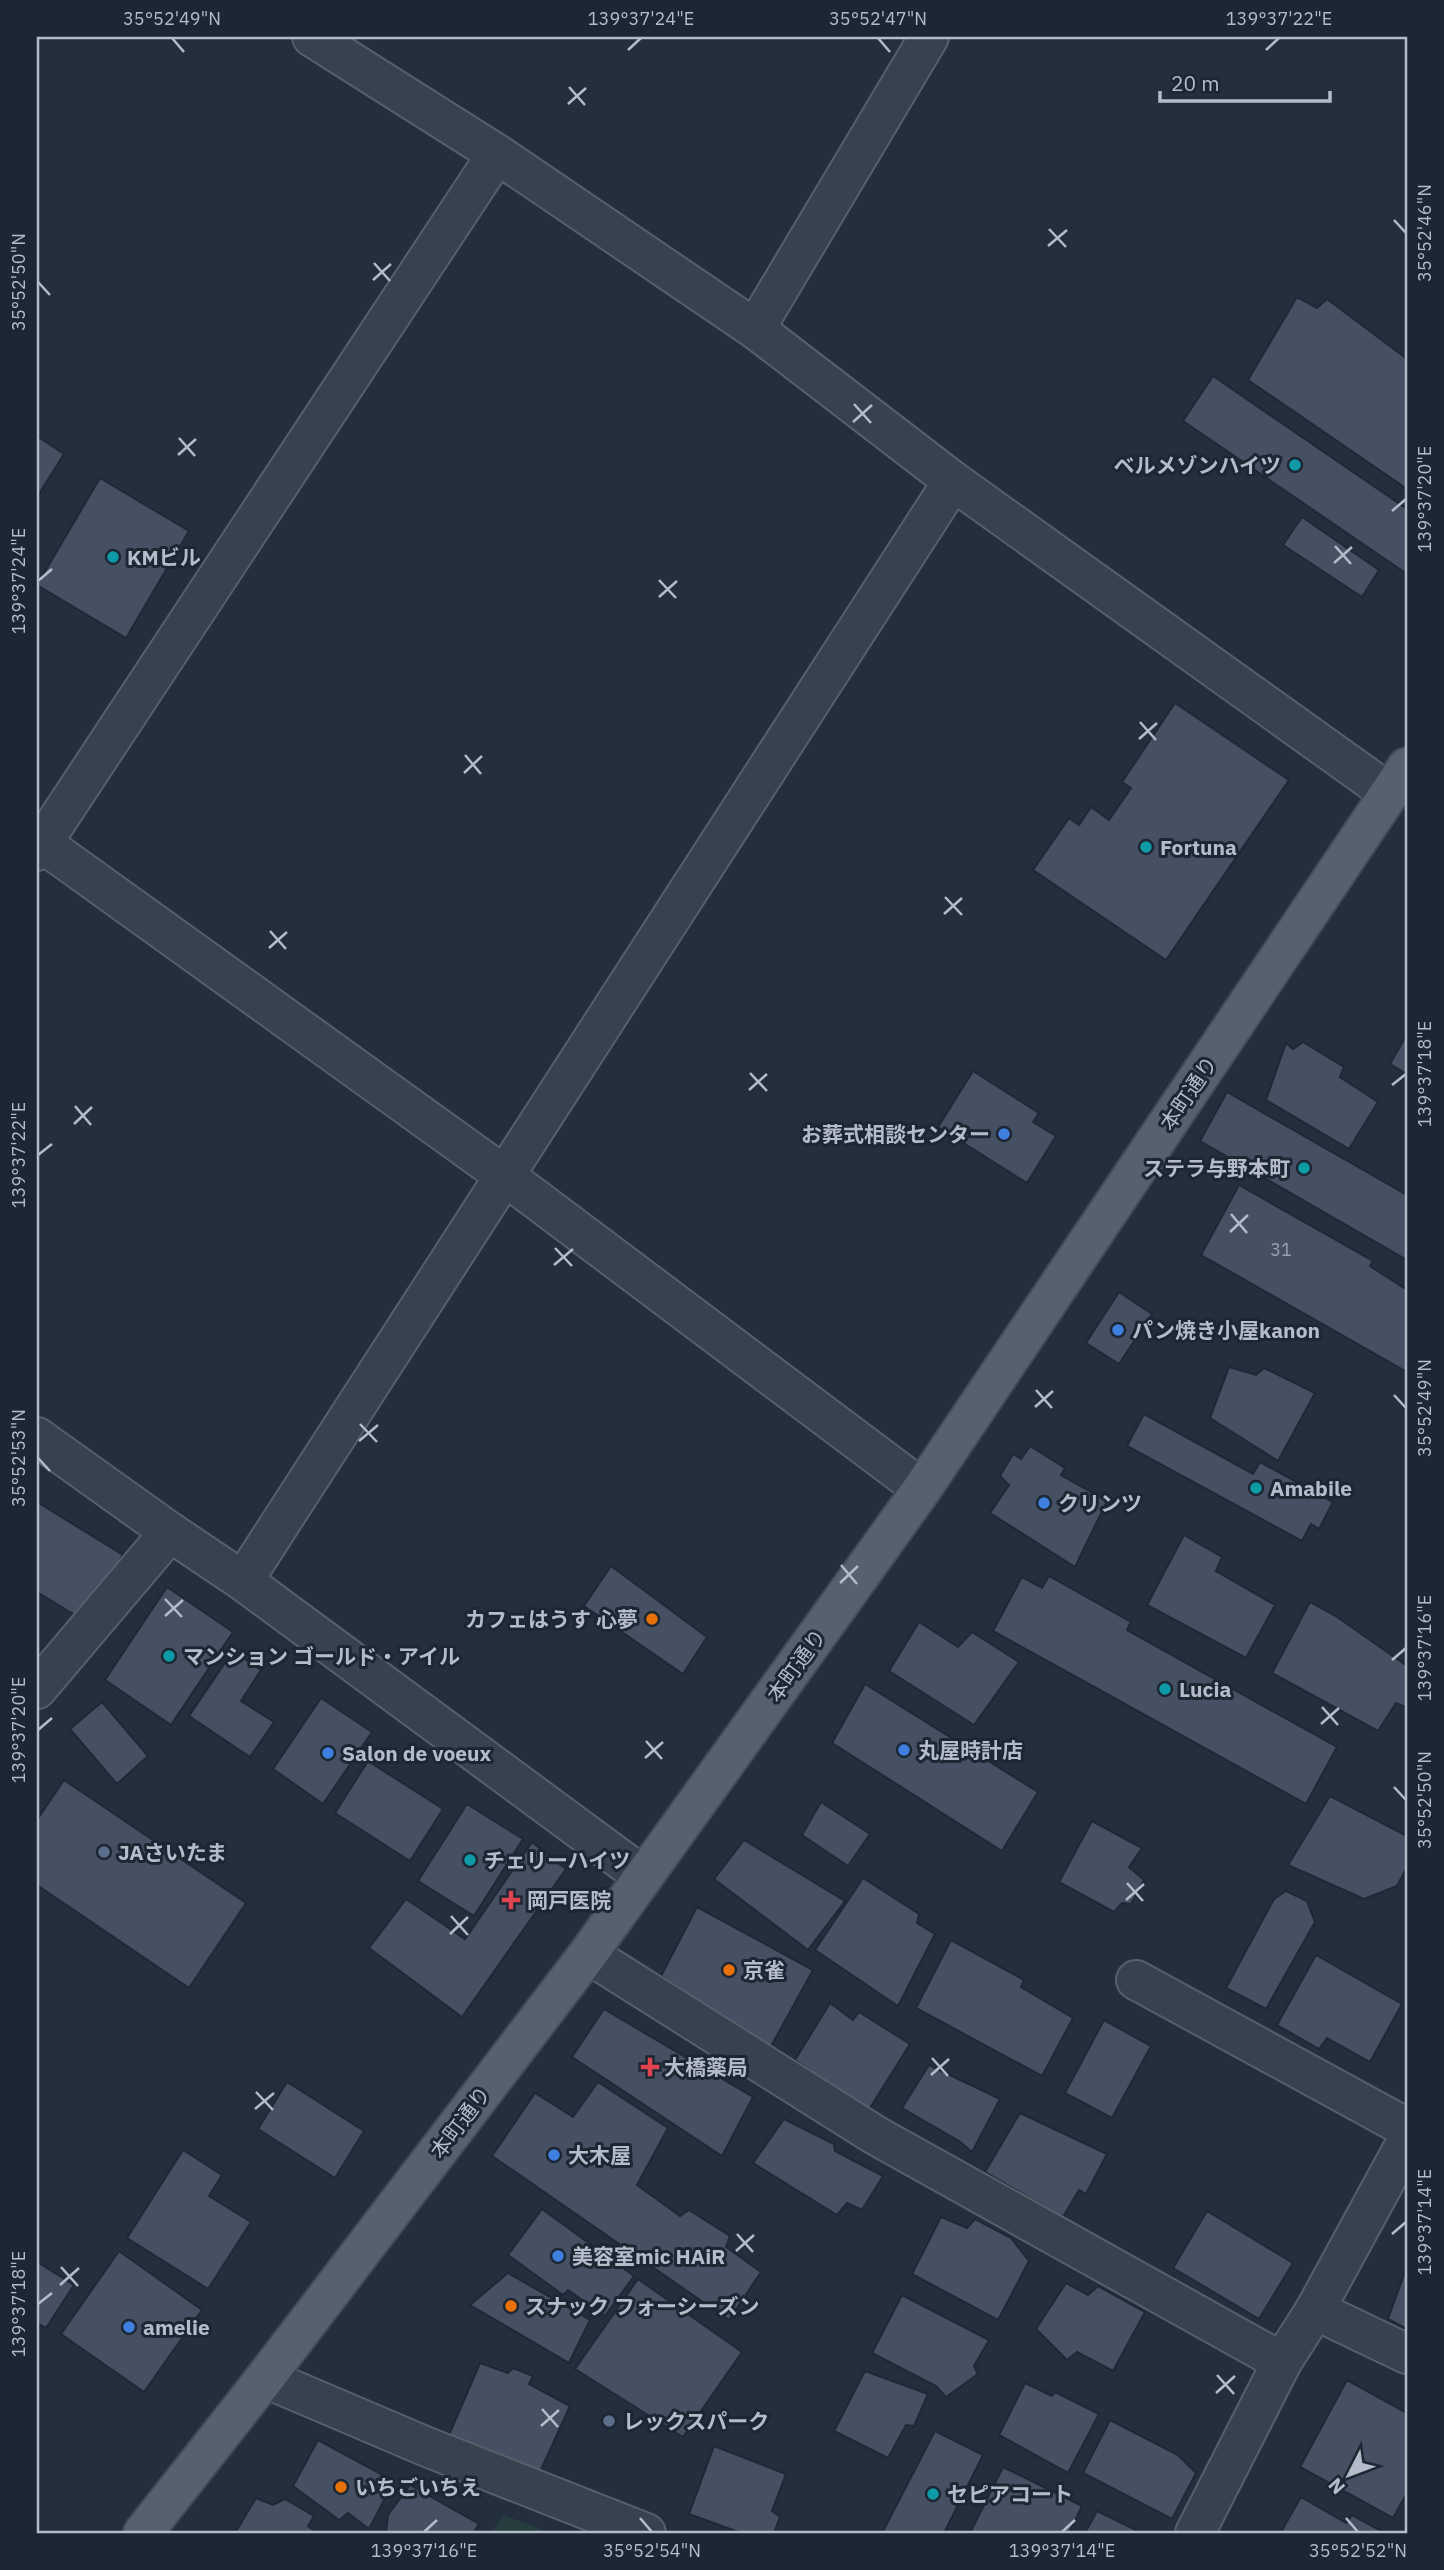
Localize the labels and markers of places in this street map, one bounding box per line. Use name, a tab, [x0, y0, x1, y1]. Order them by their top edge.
place label: ベルメゾンハイツ	[1113, 451, 1281, 479]
marker: ベルメゾンハイツ	[1287, 457, 1303, 473]
place label: KMビル	[127, 543, 201, 571]
marker: KMビル	[105, 549, 121, 565]
place label: Fortuna	[1160, 833, 1237, 861]
marker: Fortuna	[1138, 839, 1154, 855]
place label: お葬式相談センター	[801, 1120, 990, 1148]
marker: お葬式相談センター	[996, 1126, 1012, 1142]
place label: ステラ与野本町	[1143, 1154, 1290, 1182]
marker: ステラ与野本町	[1296, 1160, 1312, 1176]
place label: パン焼き小屋kanon	[1132, 1316, 1320, 1344]
marker: パン焼き小屋kanon	[1110, 1322, 1126, 1338]
place label: Amabile	[1270, 1474, 1352, 1502]
marker: Amabile	[1248, 1480, 1264, 1496]
place label: クリンツ	[1058, 1489, 1142, 1517]
marker: クリンツ	[1036, 1495, 1052, 1511]
place label: カフェはうす 心夢	[465, 1605, 638, 1633]
marker: カフェはうす 心夢	[644, 1611, 660, 1627]
place label: マンション ゴールド・アイル	[183, 1642, 460, 1670]
marker: マンション ゴールド・アイル	[161, 1648, 177, 1664]
place label: Lucia	[1179, 1675, 1231, 1703]
marker: Lucia	[1157, 1681, 1173, 1697]
place label: 丸屋時計店	[918, 1736, 1023, 1764]
place label: Salon de voeux	[342, 1739, 492, 1767]
marker: 丸屋時計店	[896, 1742, 912, 1758]
marker: Salon de voeux	[320, 1745, 336, 1761]
place label: JAさいたま	[118, 1838, 227, 1866]
marker: JAさいたま	[96, 1844, 112, 1860]
place label: チェリーハイツ	[484, 1846, 630, 1874]
marker: チェリーハイツ	[462, 1852, 478, 1868]
place label: 岡戸医院	[527, 1886, 611, 1914]
marker: 岡戸医院	[501, 1890, 521, 1910]
place label: 京雀	[743, 1956, 785, 1984]
marker: 京雀	[721, 1962, 737, 1978]
place label: 大橋薬局	[664, 2053, 748, 2081]
marker: 大橋薬局	[642, 2059, 658, 2075]
place label: 大木屋	[568, 2141, 631, 2169]
marker: 大木屋	[546, 2147, 562, 2163]
place label: 美容室mic HAiR	[572, 2242, 725, 2270]
marker: 美容室mic HAiR	[550, 2248, 566, 2264]
place label: スナック フォーシーズン	[525, 2292, 760, 2320]
marker: スナック フォーシーズン	[503, 2298, 519, 2314]
place label: amelie	[143, 2313, 210, 2341]
marker: amelie	[121, 2319, 137, 2335]
place label: レックスパーク	[623, 2407, 769, 2435]
marker: レックスパーク	[601, 2413, 617, 2429]
place label: いちごいちえ	[355, 2473, 481, 2501]
marker: いちごいちえ	[333, 2479, 349, 2495]
place label: セピアコート	[947, 2480, 1073, 2508]
marker: セピアコート	[925, 2486, 941, 2502]

